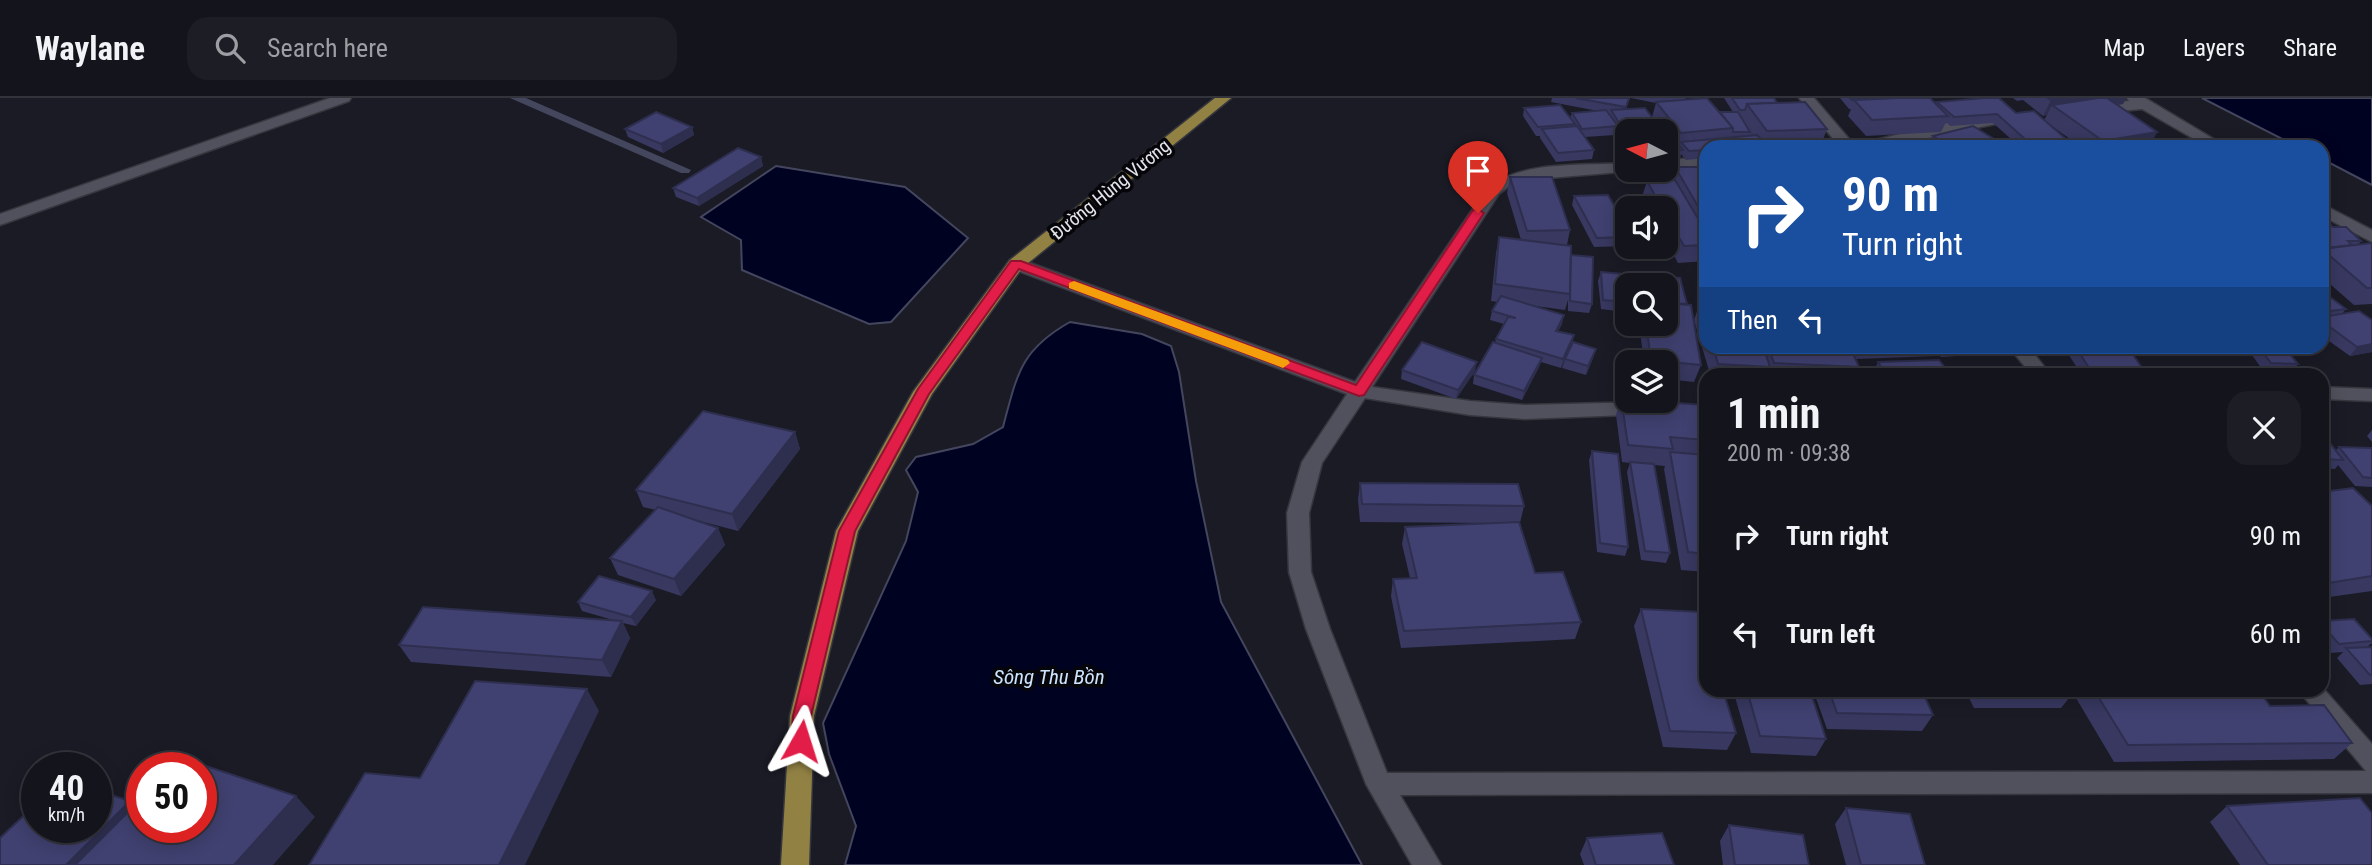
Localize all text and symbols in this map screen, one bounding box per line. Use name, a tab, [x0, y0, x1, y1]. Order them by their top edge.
search box	[187, 17, 677, 80]
text: Waylane	[35, 29, 145, 68]
icon: search	[211, 29, 249, 67]
text: Search here	[267, 33, 388, 63]
text: Map	[2104, 34, 2145, 62]
text: Layers	[2183, 34, 2245, 62]
text: Share	[2283, 34, 2337, 62]
north arrow	[1615, 119, 1678, 182]
map controls	[1615, 119, 1678, 413]
street label: Đường Hùng Vương	[1046, 134, 1175, 245]
pin	[1448, 141, 1508, 213]
icon: arrive	[1459, 152, 1497, 190]
text: 90 m	[1842, 166, 1939, 223]
icon: right	[1727, 168, 1818, 259]
button: sound	[1615, 196, 1678, 259]
text: Turn right	[1842, 225, 1963, 263]
button: search	[1615, 273, 1678, 336]
icon: left	[1792, 301, 1830, 339]
text: Then	[1727, 305, 1778, 335]
button: layers	[1615, 350, 1678, 413]
text: 1 min	[1727, 389, 1820, 438]
button: close	[2227, 391, 2301, 465]
text: 200 m · 09:38	[1727, 440, 1851, 467]
icon: right	[1727, 517, 1765, 555]
text: Turn right	[1786, 521, 1888, 551]
text: 90 m	[2250, 521, 2301, 551]
icon: left	[1727, 615, 1765, 653]
text: Turn left	[1786, 619, 1875, 649]
text: 60 m	[2250, 619, 2301, 649]
water label: Sông Thu Bồn	[993, 665, 1105, 689]
position arrow	[764, 704, 838, 778]
speed limit sign: 50	[126, 752, 217, 843]
text: 40	[49, 768, 84, 809]
text: km/h	[48, 804, 85, 825]

